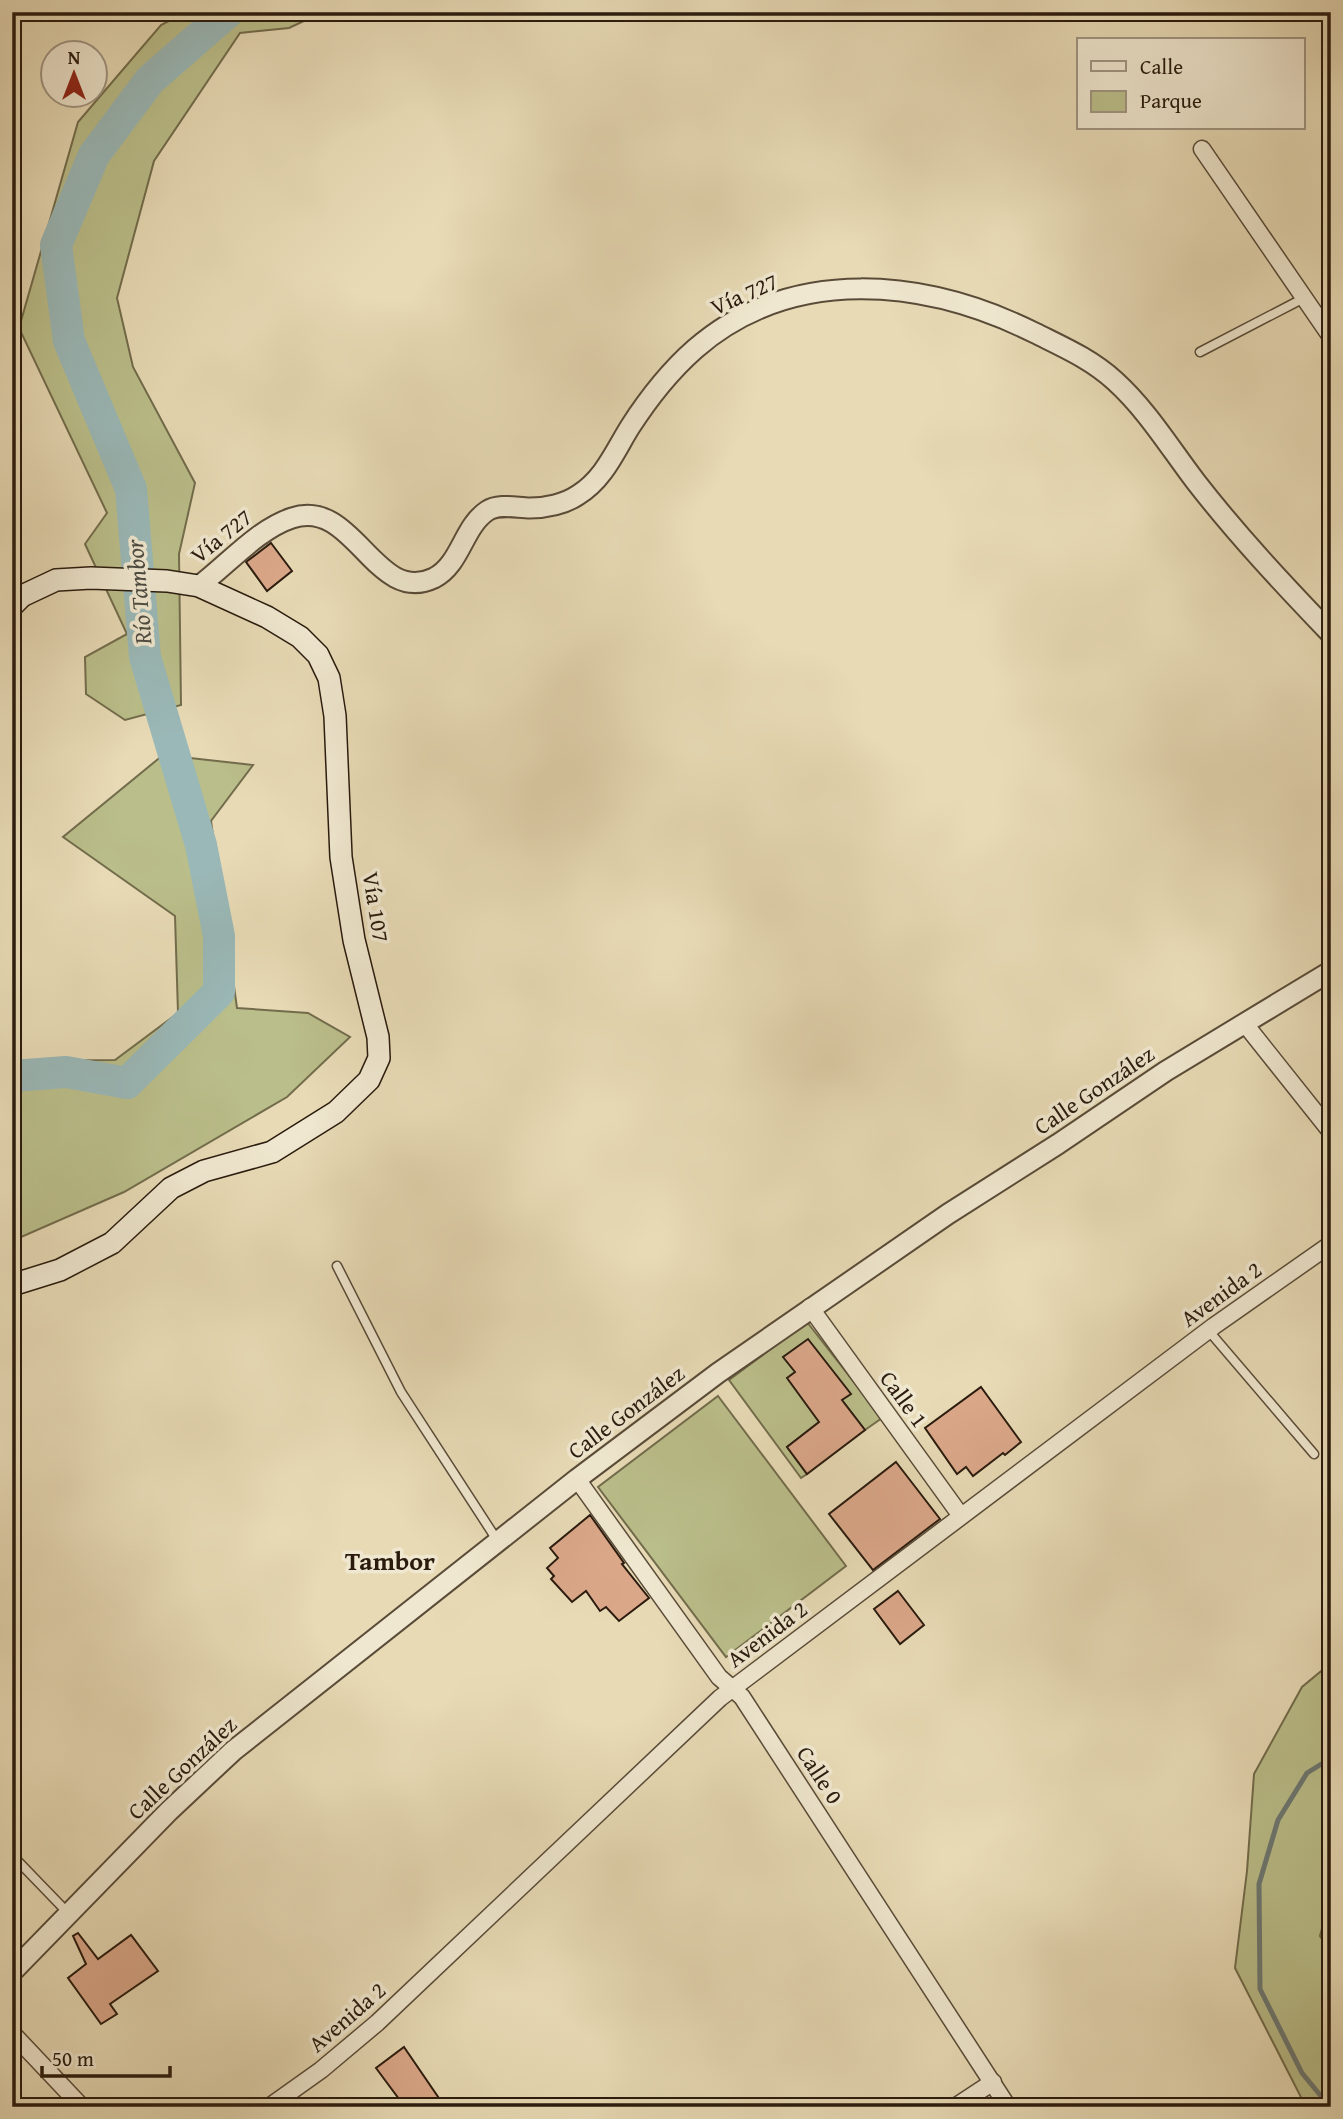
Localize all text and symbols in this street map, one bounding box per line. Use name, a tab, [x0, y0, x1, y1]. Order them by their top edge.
north arrow	[38, 38, 108, 108]
legend	[1077, 38, 1304, 130]
text: N	[68, 43, 81, 71]
text: Calle	[1140, 51, 1183, 82]
text: Parque	[1140, 85, 1202, 116]
street label: Vía 727	[705, 264, 783, 323]
street label: Vía 727	[183, 501, 259, 571]
water label: Río Tambor	[116, 537, 161, 647]
street label: Vía 107	[355, 869, 398, 944]
street label: Calle González	[1027, 1037, 1160, 1142]
street label: Avenida 2	[1173, 1253, 1268, 1334]
street label: Calle González	[560, 1357, 691, 1466]
street label: Calle 1	[872, 1363, 936, 1434]
district label: Tambor	[345, 1541, 435, 1580]
street label: Avenida 2	[720, 1592, 814, 1675]
street label: Calle González	[120, 1708, 244, 1827]
street label: Calle 0	[789, 1739, 851, 1810]
street label: Avenida 2	[301, 1974, 393, 2060]
scale bar	[42, 2035, 170, 2079]
text: 50 m	[52, 2043, 94, 2074]

